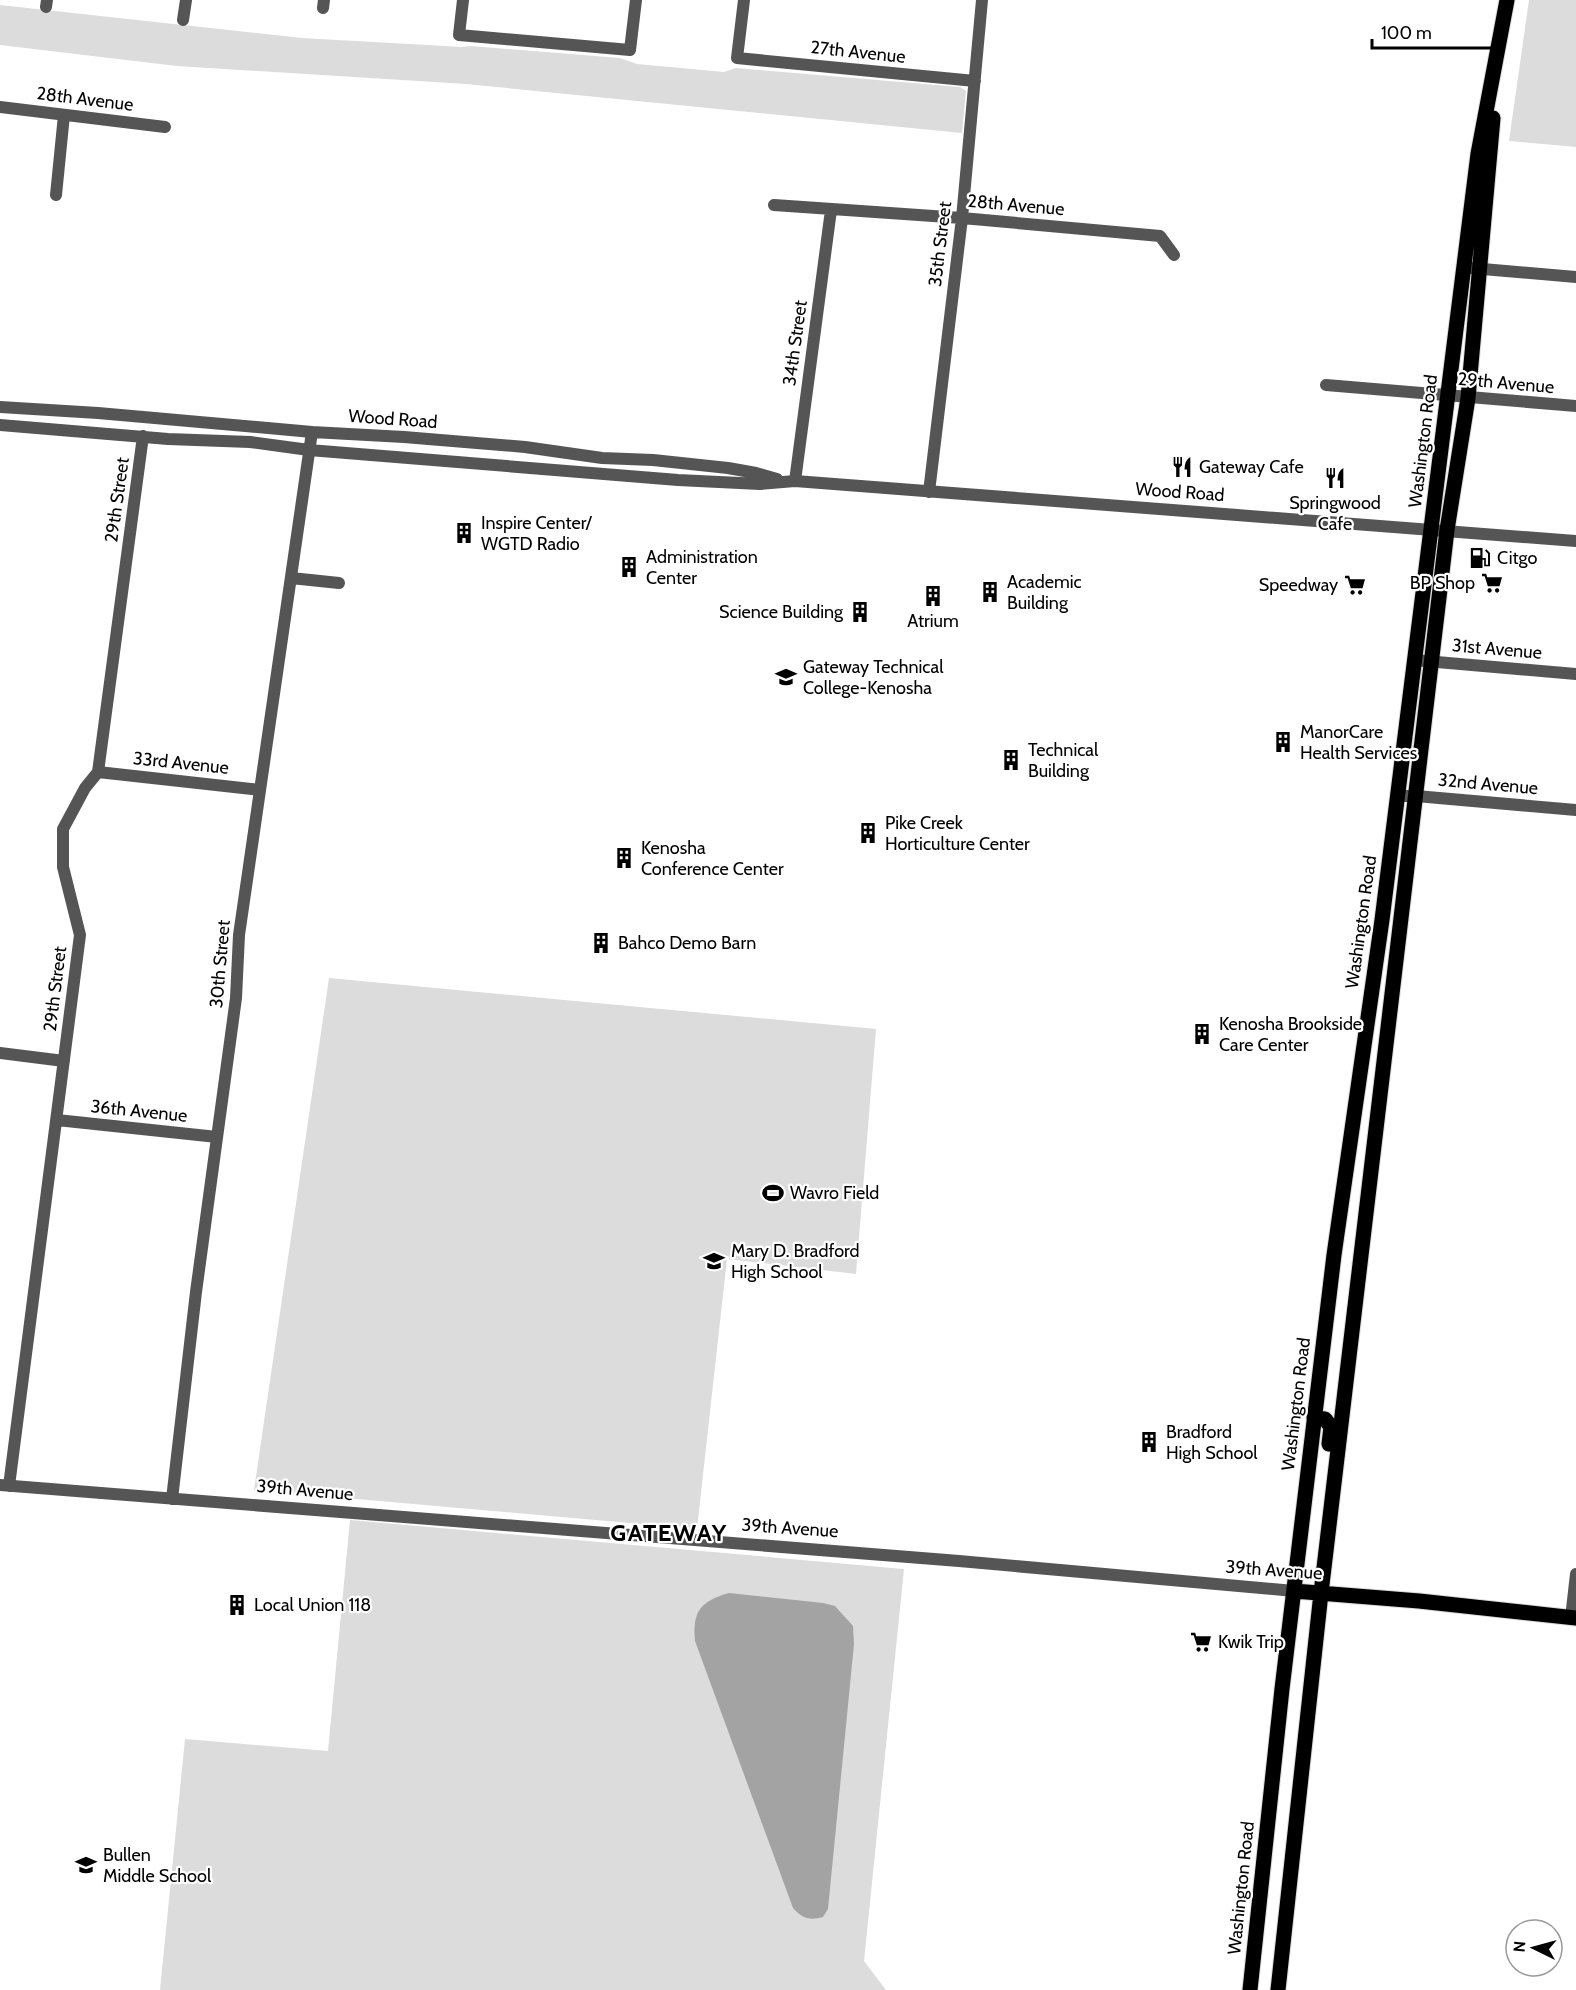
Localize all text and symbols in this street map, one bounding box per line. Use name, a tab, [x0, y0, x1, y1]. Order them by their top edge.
scale bar	[1372, 12, 1502, 50]
text: 100 m	[1381, 22, 1432, 44]
street label: 27th Avenue	[809, 36, 907, 68]
street label: 28th Avenue	[35, 82, 135, 116]
street label: 28th Avenue	[967, 190, 1065, 220]
street label: 35th Street	[924, 200, 956, 288]
street label: 34th Street	[778, 299, 812, 387]
street label: 29th Avenue	[1457, 368, 1555, 398]
street label: Washington Road	[1404, 373, 1442, 509]
street label: Wood Road	[348, 405, 438, 433]
restaurant icon: Gateway Cafe	[1170, 455, 1194, 479]
street label: 29th Street	[100, 456, 134, 544]
place label: Gateway Cafe	[1199, 456, 1304, 478]
restaurant icon: Springwood Cafe	[1323, 466, 1347, 490]
street label: Wood Road	[1135, 478, 1225, 506]
place label: Springwood Cafe	[1289, 492, 1381, 535]
place label: Inspire Center/ WGTD Radio	[481, 512, 593, 555]
building icon: Inspire Center/ WGTD Radio	[452, 521, 476, 545]
place label: Administration Center	[646, 546, 758, 589]
fuel station icon: Citgo	[1468, 546, 1492, 570]
place label: Citgo	[1497, 547, 1537, 569]
building icon: Administration Center	[617, 555, 641, 579]
place label: Academic Building	[1007, 571, 1082, 614]
supermarket icon: BP Shop	[1480, 571, 1504, 595]
place label: BP Shop	[1410, 572, 1475, 594]
supermarket icon: Speedway	[1343, 573, 1367, 597]
place label: Speedway	[1259, 574, 1338, 596]
building icon: Academic Building	[978, 580, 1002, 604]
building icon: Atrium	[921, 584, 945, 608]
building icon: Science Building	[848, 600, 872, 624]
place label: Science Building	[719, 601, 844, 623]
place label: Atrium	[907, 610, 959, 632]
street label: 31st Avenue	[1451, 634, 1543, 664]
place label: Gateway Technical College-Kenosha	[803, 656, 944, 699]
school or university icon: Gateway Technical College-Kenosha	[774, 665, 798, 689]
place label: ManorCare Health Services	[1300, 721, 1417, 764]
building icon: ManorCare Health Services	[1271, 730, 1295, 754]
place label: Technical Building	[1028, 739, 1099, 782]
street label: 33rd Avenue	[132, 747, 230, 779]
building icon: Technical Building	[999, 748, 1023, 772]
street label: 32nd Avenue	[1437, 769, 1539, 799]
place label: Pike Creek Horticulture Center	[885, 812, 1030, 855]
building icon: Pike Creek Horticulture Center	[856, 821, 880, 845]
place label: Kenosha Conference Center	[641, 837, 784, 880]
building icon: Kenosha Conference Center	[612, 846, 636, 870]
street label: Washington Road	[1341, 854, 1381, 990]
street label: 30th Street	[205, 919, 235, 1009]
building icon: Bahco Demo Barn	[589, 931, 613, 955]
place label: Bahco Demo Barn	[618, 932, 756, 954]
street label: 29th Street	[39, 945, 71, 1033]
place label: Kenosha Brookside Care Center	[1219, 1013, 1362, 1056]
building icon: Kenosha Brookside Care Center	[1190, 1022, 1214, 1046]
street label: 36th Avenue	[90, 1095, 188, 1127]
sports icon: Wavro Field	[761, 1181, 785, 1205]
place label: Wavro Field	[790, 1182, 879, 1204]
place label: Mary D. Bradford High School	[731, 1240, 860, 1283]
school or university icon: Mary D. Bradford High School	[702, 1249, 726, 1273]
street label: Washington Road	[1277, 1336, 1315, 1472]
place label: Bradford High School	[1166, 1421, 1258, 1464]
building icon: Bradford High School	[1137, 1430, 1161, 1454]
street label: 39th Avenue	[256, 1475, 354, 1505]
street label: 39th Avenue	[741, 1514, 839, 1542]
district label: GATEWAY	[610, 1518, 728, 1547]
street label: 39th Avenue	[1225, 1556, 1323, 1584]
building icon: Local Union 118	[225, 1593, 249, 1617]
place label: Local Union 118	[254, 1594, 371, 1616]
supermarket icon: Kwik Trip	[1189, 1630, 1213, 1654]
place label: Kwik Trip	[1218, 1631, 1284, 1653]
street label: Washington Road	[1223, 1820, 1259, 1956]
place label: Bullen Middle School	[103, 1844, 212, 1887]
school or university icon: Bullen Middle School	[74, 1853, 98, 1877]
north arrow	[1504, 1918, 1564, 1978]
text: N	[1510, 1940, 1530, 1953]

